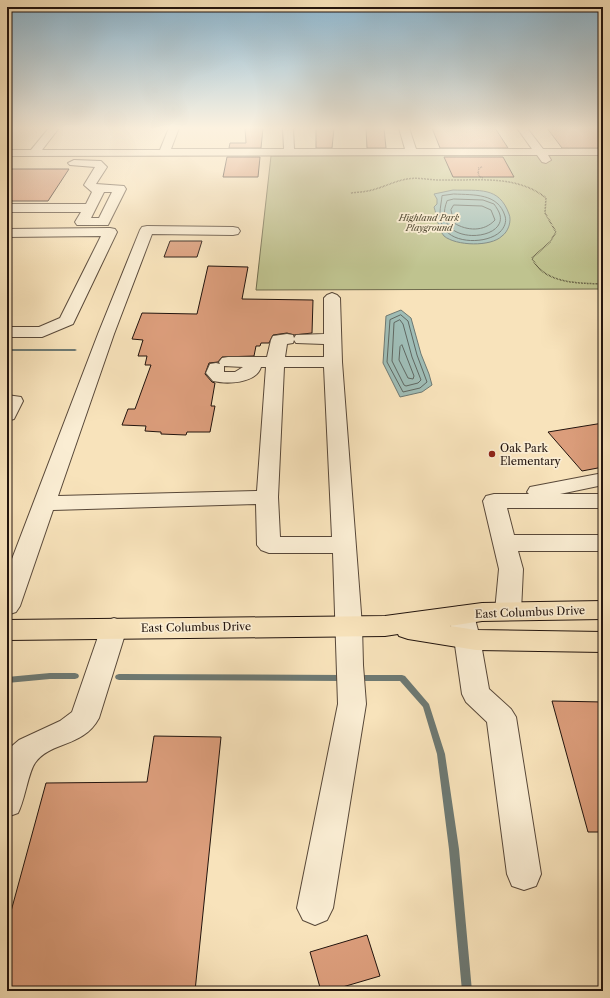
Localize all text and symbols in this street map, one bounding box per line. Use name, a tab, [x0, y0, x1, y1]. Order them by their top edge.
park label: Highland Park Playground	[398, 212, 459, 233]
place label: Oak Park Elementary	[500, 441, 562, 468]
marker: Oak Park Elementary	[487, 449, 497, 459]
street label: East Columbus Drive	[475, 603, 585, 621]
street label: East Columbus Drive	[141, 619, 251, 635]

